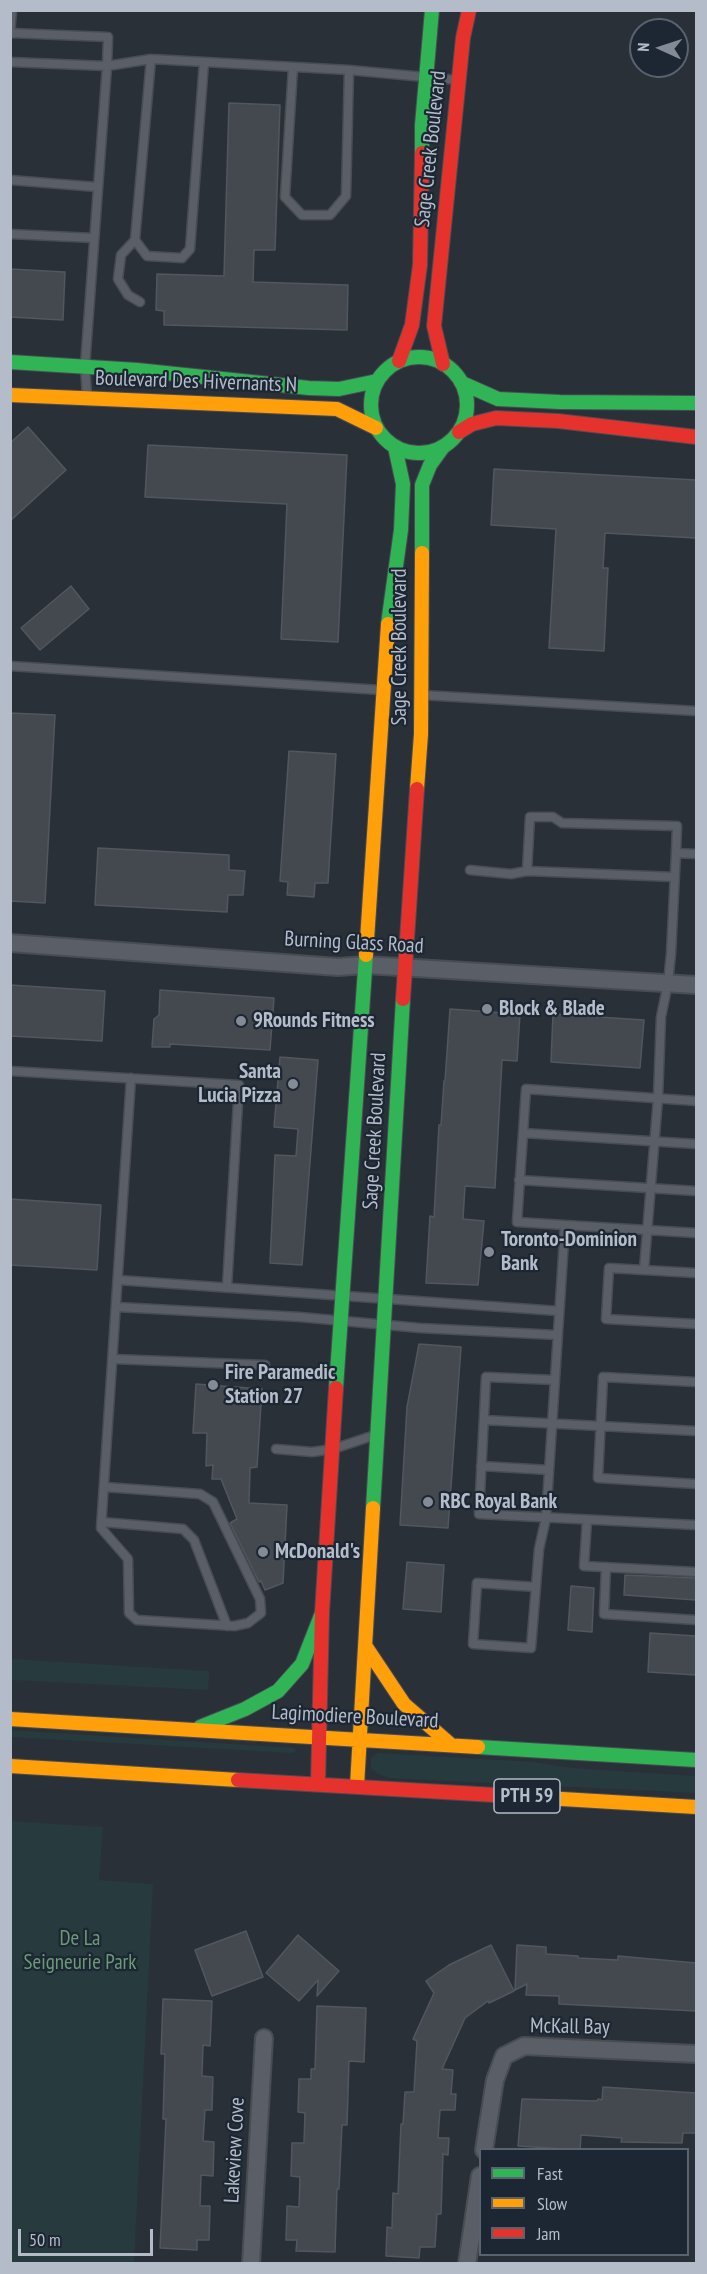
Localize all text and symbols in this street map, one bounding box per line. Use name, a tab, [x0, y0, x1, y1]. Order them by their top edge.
north arrow	[629, 18, 689, 78]
text: N	[633, 42, 653, 52]
street label: Sage Creek Boulevard	[410, 70, 452, 228]
street label: Boulevard Des Hivernants N	[95, 366, 297, 398]
street label: Sage Creek Boulevard	[387, 568, 413, 726]
street label: Burning Glass Road	[284, 927, 424, 959]
place label: Block & Blade	[499, 996, 605, 1022]
marker: Block & Blade	[480, 1002, 494, 1016]
place label: 9Rounds Fitness	[253, 1008, 375, 1034]
marker: 9Rounds Fitness	[234, 1014, 248, 1028]
street label: Sage Creek Boulevard	[358, 1052, 392, 1210]
place label: Santa Lucia Pizza	[198, 1059, 281, 1109]
marker: Santa Lucia Pizza	[286, 1077, 300, 1091]
place label: Toronto-Dominion Bank	[501, 1227, 637, 1277]
marker: Toronto-Dominion Bank	[482, 1245, 496, 1259]
place label: Fire Paramedic Station 27	[225, 1360, 335, 1410]
marker: Fire Paramedic Station 27	[206, 1378, 220, 1392]
place label: RBC Royal Bank	[440, 1489, 557, 1515]
marker: RBC Royal Bank	[421, 1495, 435, 1509]
place label: McDonald's	[275, 1539, 360, 1565]
marker: McDonald's	[256, 1545, 270, 1559]
street label: Lagimodiere Boulevard	[271, 1700, 439, 1734]
road number: PTH 59	[494, 1779, 560, 1813]
park label: De La Seigneurie Park	[24, 1926, 136, 1976]
street label: McKall Bay	[530, 2014, 610, 2040]
street label: Lakeview Cove	[220, 2096, 250, 2204]
legend	[479, 2148, 689, 2256]
text: Fast	[537, 2162, 563, 2185]
text: Slow	[537, 2192, 567, 2215]
scale bar	[21, 2217, 156, 2255]
text: Jam	[537, 2222, 560, 2245]
text: 50 m	[29, 2228, 61, 2251]

